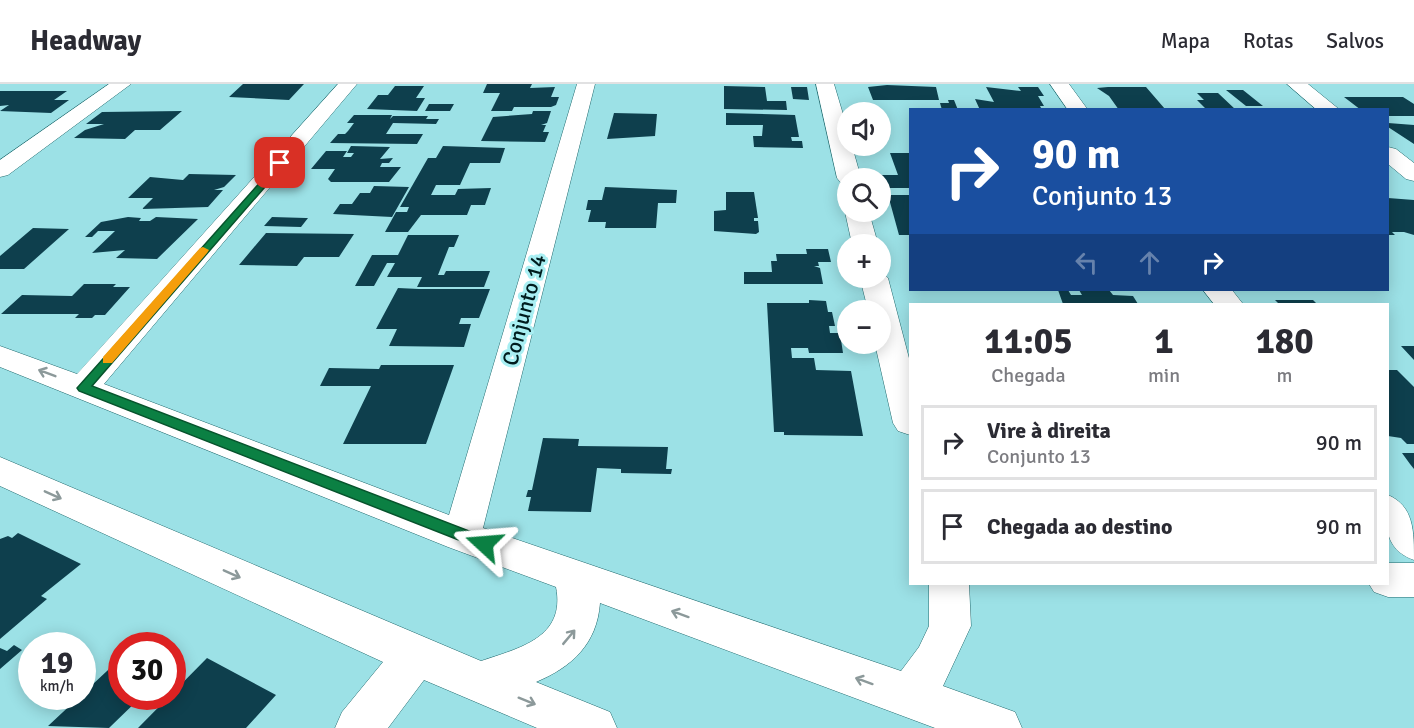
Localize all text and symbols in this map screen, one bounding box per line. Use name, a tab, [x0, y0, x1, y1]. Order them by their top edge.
text: Headway	[30, 24, 141, 58]
text: Mapa	[1161, 28, 1210, 54]
text: Rotas	[1243, 28, 1293, 54]
text: Salvos	[1326, 28, 1384, 54]
map controls	[837, 102, 891, 354]
button: sound	[837, 102, 891, 156]
text: 90 m	[1032, 129, 1121, 180]
icon: right	[933, 132, 1011, 210]
pin	[254, 137, 305, 188]
icon: arrive	[263, 146, 296, 179]
button: search	[837, 168, 891, 222]
text: Conjunto 13	[1032, 180, 1172, 213]
button: +	[837, 234, 891, 288]
icon: left	[1070, 246, 1103, 279]
icon: ahead	[1133, 246, 1166, 279]
icon: right	[1196, 246, 1229, 279]
street label: Conjunto 14	[496, 251, 552, 369]
button: −	[837, 300, 891, 354]
text: 11:05	[984, 319, 1073, 364]
text: 1	[1154, 319, 1174, 364]
text: 180	[1255, 319, 1314, 364]
text: Chegada	[991, 363, 1066, 388]
text: min	[1148, 363, 1180, 388]
text: m	[1277, 363, 1293, 388]
one-way arrow	[38, 367, 56, 378]
text: Vire à direita	[987, 417, 1111, 444]
icon: right	[936, 426, 969, 459]
text: 90 m	[1316, 429, 1362, 456]
text: Conjunto 13	[987, 444, 1091, 469]
one-way arrow	[44, 490, 62, 501]
icon: arrive	[936, 510, 969, 543]
position arrow	[452, 512, 516, 576]
text: Chegada ao destino	[987, 513, 1173, 540]
text: 90 m	[1316, 513, 1362, 540]
one-way arrow	[222, 569, 240, 580]
one-way arrow	[671, 608, 690, 619]
one-way arrow	[562, 630, 576, 645]
speed limit sign: 30	[108, 632, 186, 710]
text: 19	[41, 645, 73, 682]
one-way arrow	[855, 674, 873, 685]
text: km/h	[40, 677, 74, 695]
one-way arrow	[517, 696, 535, 707]

